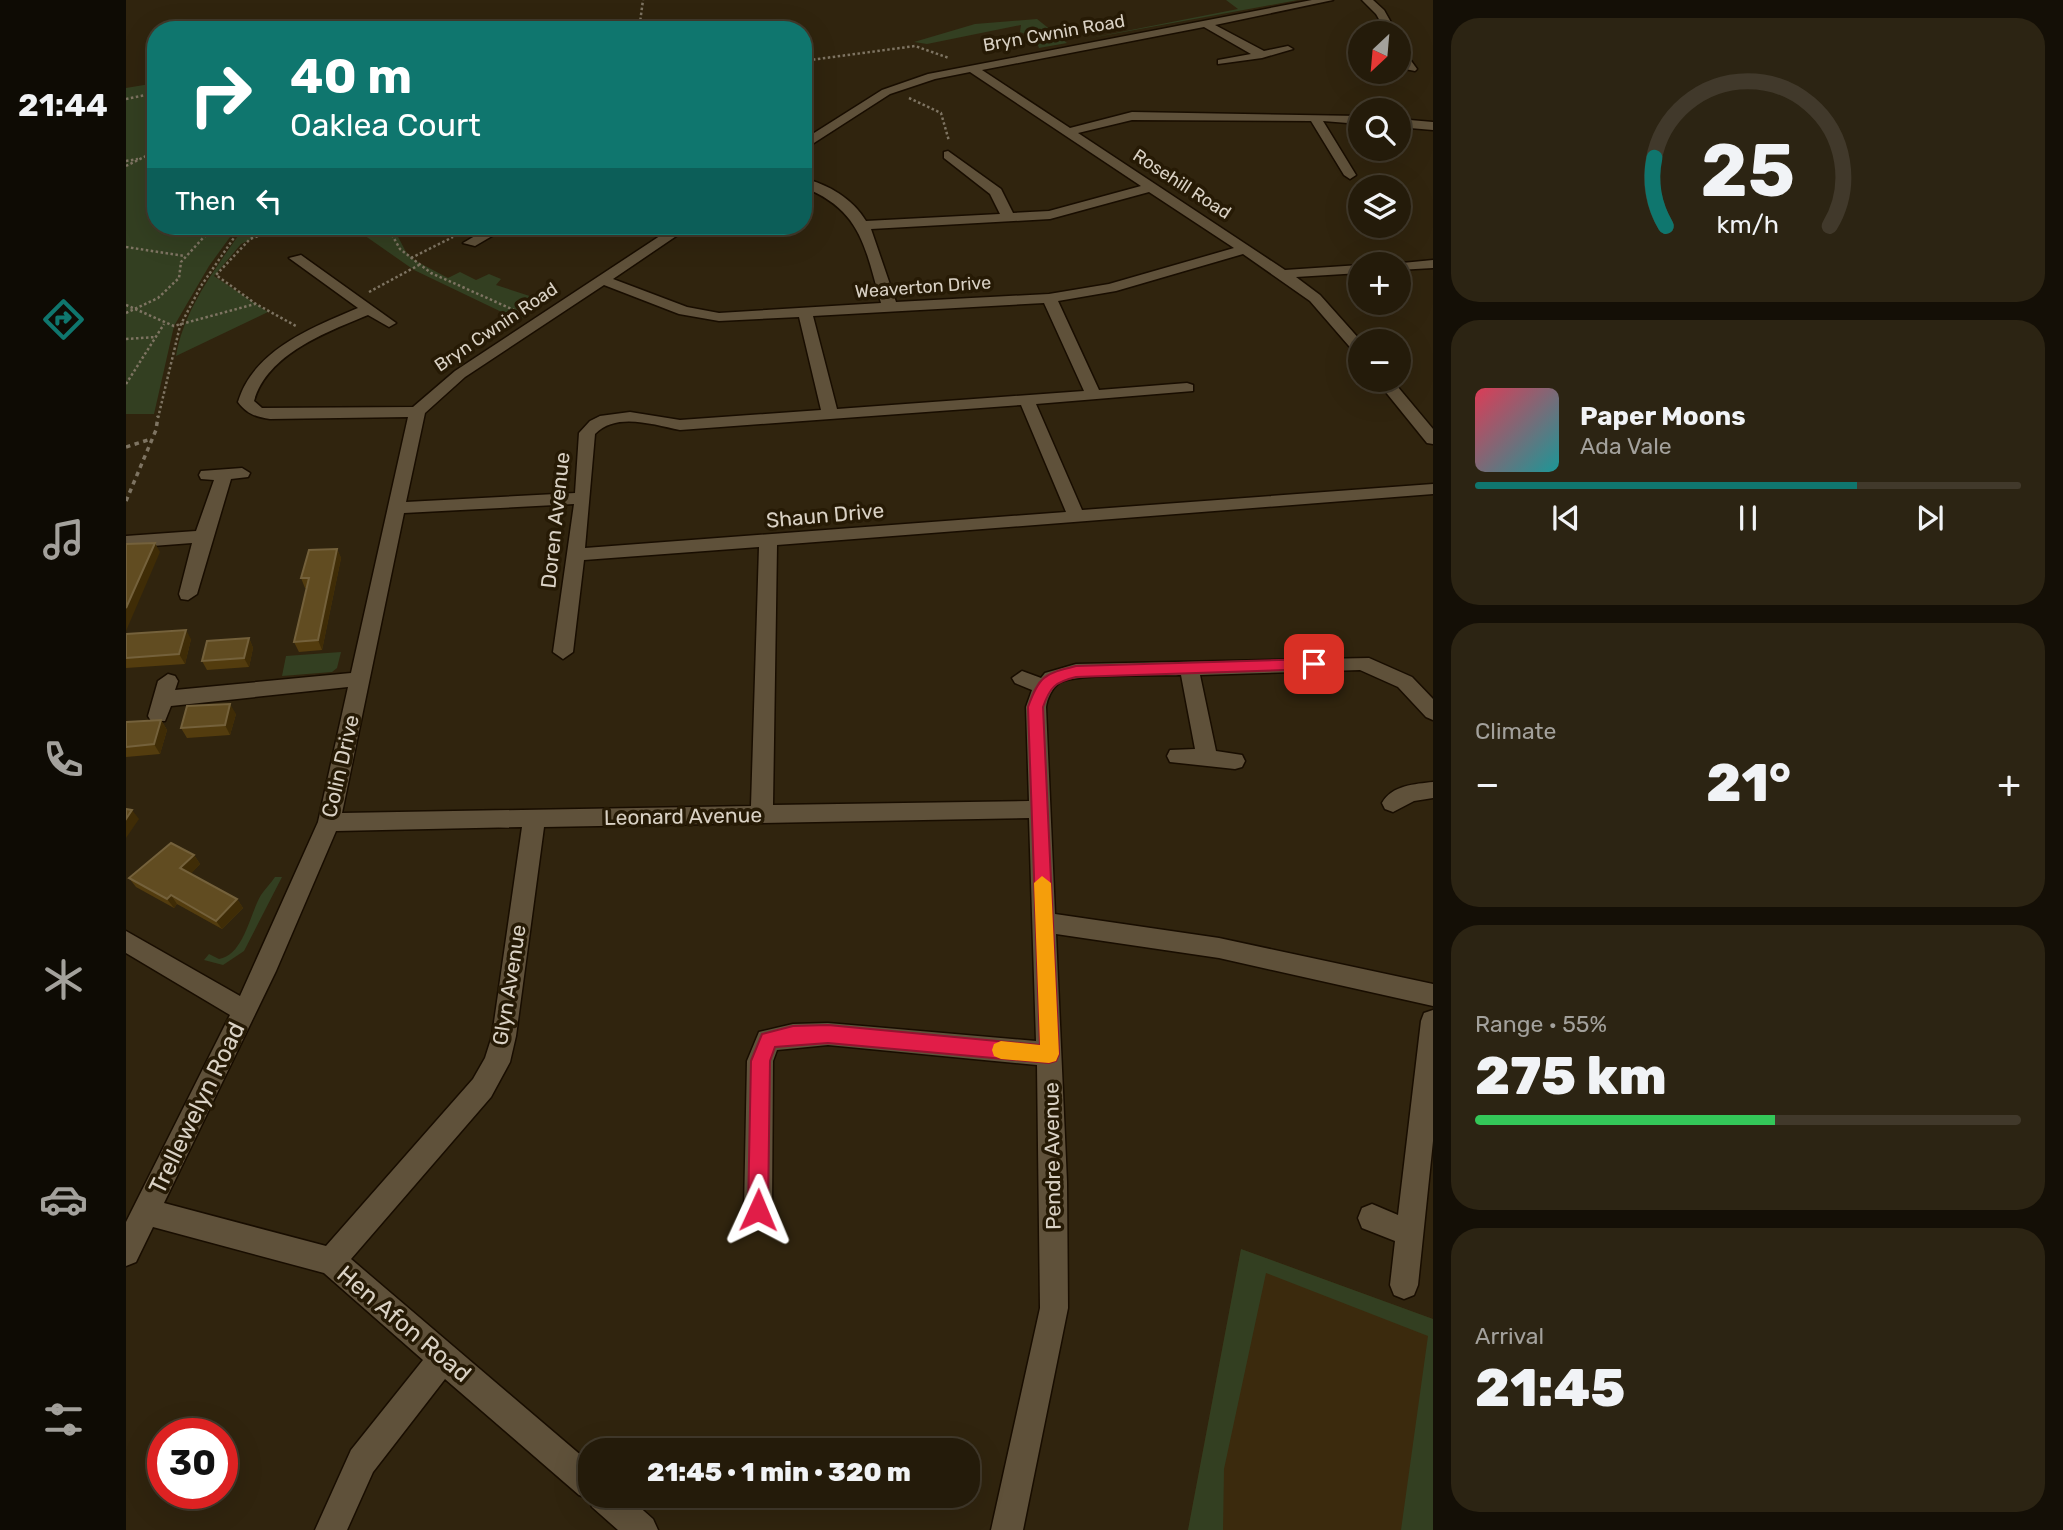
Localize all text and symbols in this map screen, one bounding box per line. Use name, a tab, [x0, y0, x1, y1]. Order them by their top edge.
street label: Bryn Cwnin Road	[981, 10, 1127, 56]
north arrow	[1348, 21, 1410, 84]
map controls	[1348, 21, 1411, 392]
text: 40 m	[290, 47, 412, 105]
icon: right	[175, 49, 266, 140]
text: 21:44	[18, 86, 108, 124]
button: search	[1348, 98, 1411, 161]
text: Oaklea Court	[290, 106, 481, 144]
text: 25	[1701, 129, 1795, 215]
street label: Rosehill Road	[1129, 144, 1235, 224]
button: layers	[1348, 175, 1411, 238]
icon: left	[250, 182, 288, 220]
text: Then	[175, 186, 236, 217]
text: km/h	[1717, 210, 1779, 239]
button: +	[1348, 252, 1411, 315]
street label: Weaverton Drive	[854, 271, 992, 303]
street label: Bryn Cwnin Road	[430, 278, 562, 376]
icon: directions	[39, 295, 88, 344]
button: −	[1348, 329, 1411, 392]
text: Paper Moons	[1580, 401, 1746, 432]
text: Ada Vale	[1580, 432, 1672, 460]
street label: Doren Avenue	[535, 451, 575, 589]
street label: Shaun Drive	[765, 497, 885, 533]
icon: previous	[1547, 499, 1585, 537]
icon: pause	[1729, 499, 1767, 537]
icon: next	[1911, 499, 1949, 537]
icon: music	[39, 515, 88, 564]
pin	[1284, 634, 1344, 694]
icon: arrive	[1295, 645, 1333, 683]
street label: Colin Drive	[316, 712, 364, 820]
text: Climate	[1475, 717, 1556, 745]
icon: phone	[39, 735, 88, 784]
text: 21°	[1706, 752, 1791, 814]
text: −	[1475, 761, 1500, 807]
text: +	[1997, 761, 2021, 807]
street label: Leonard Avenue	[604, 802, 762, 830]
street label: Glyn Avenue	[487, 923, 531, 1047]
icon: climate	[39, 955, 88, 1004]
text: Range · 55%	[1475, 1010, 1607, 1038]
street label: Trellewelyn Road	[143, 1017, 251, 1199]
text: 275 km	[1475, 1045, 1667, 1107]
street label: Pendre Avenue	[1038, 1082, 1066, 1230]
position arrow	[721, 1173, 795, 1247]
icon: car	[39, 1175, 88, 1224]
street label: Hen Afon Road	[331, 1260, 477, 1388]
text: Arrival	[1475, 1322, 1544, 1350]
text: 21:45	[1475, 1357, 1625, 1419]
icon: filters	[39, 1395, 88, 1444]
speed limit sign: 30	[147, 1418, 238, 1509]
text: 21:45 · 1 min · 320 m	[647, 1457, 911, 1488]

